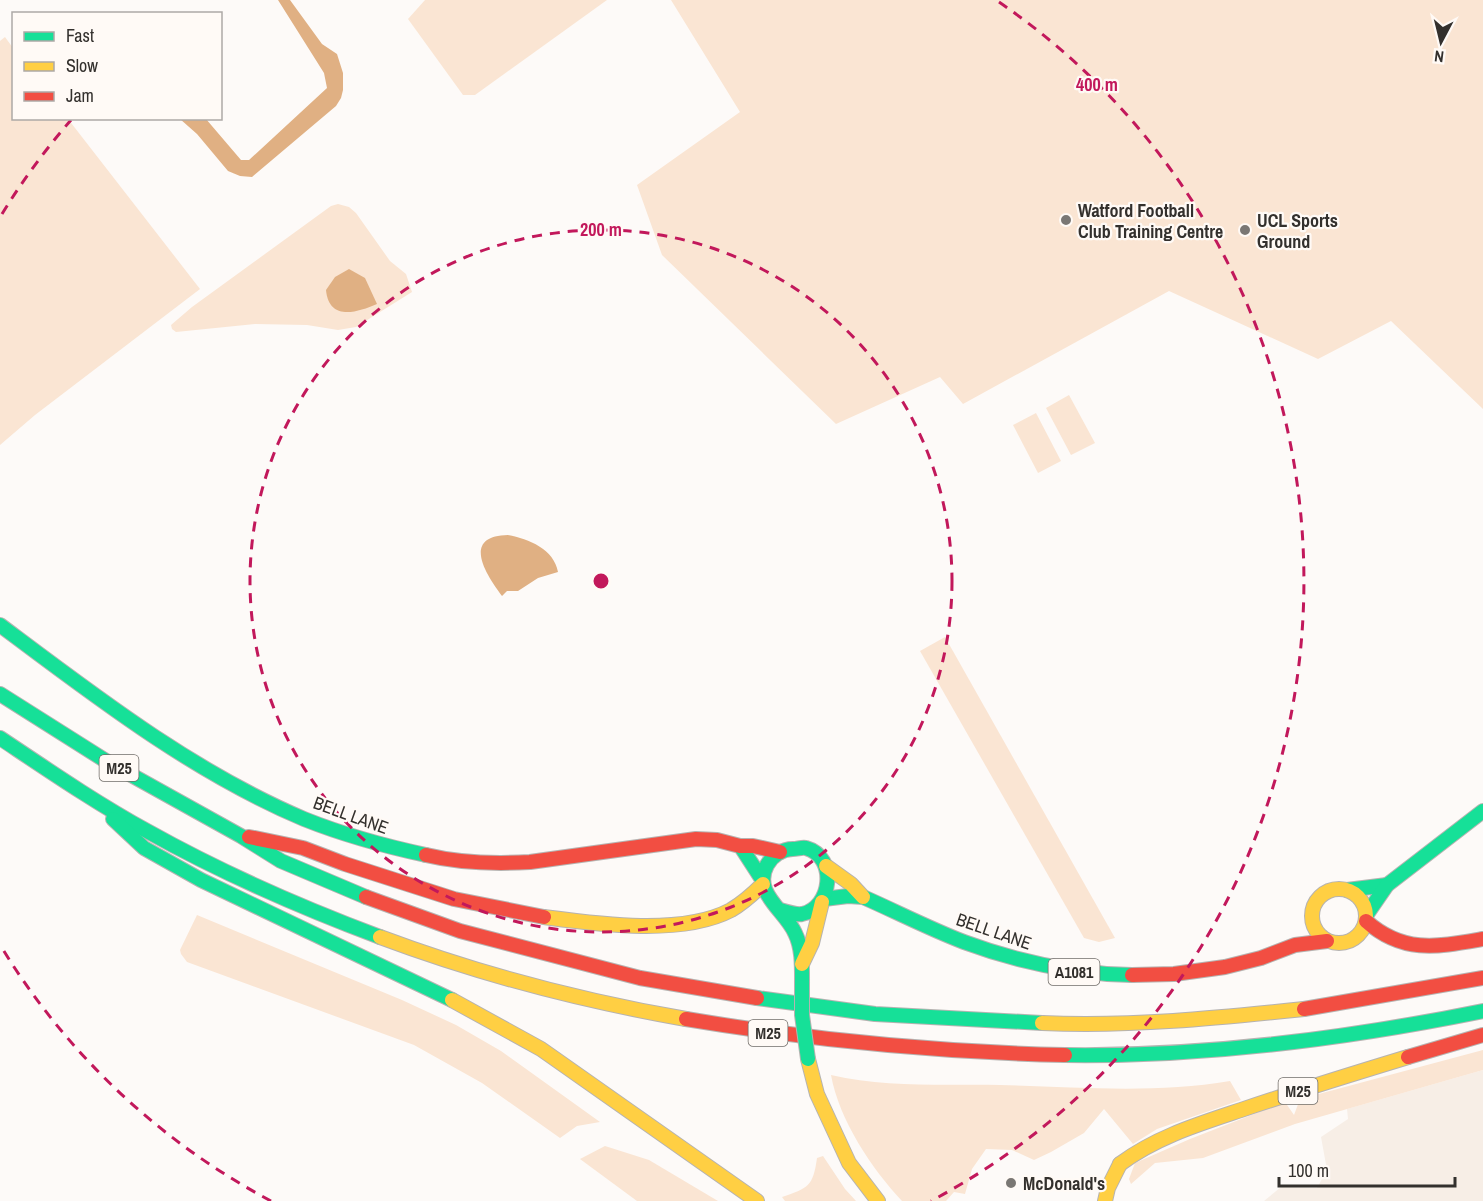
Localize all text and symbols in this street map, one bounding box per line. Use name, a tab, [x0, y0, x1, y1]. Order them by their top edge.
legend	[12, 12, 222, 120]
north arrow	[1411, 12, 1471, 72]
text: Fast	[66, 23, 94, 48]
text: N	[1433, 45, 1445, 68]
text: Slow	[66, 53, 98, 78]
text: 400 m	[1076, 72, 1118, 97]
text: Jam	[66, 83, 94, 108]
place label: Watford Football Club Training Centre	[1078, 198, 1223, 244]
place label: UCL Sports Ground	[1257, 208, 1338, 254]
marker: Watford Football Club Training Centre	[1059, 213, 1073, 227]
text: 200 m	[580, 217, 622, 242]
marker: UCL Sports Ground	[1238, 223, 1252, 237]
centre of rings	[591, 571, 611, 591]
road number: M25	[100, 755, 138, 781]
street label: BELL LANE	[310, 790, 392, 840]
street label: BELL LANE	[953, 906, 1035, 956]
road number: A1081	[1048, 959, 1100, 985]
road number: M25	[748, 1020, 788, 1046]
road number: M25	[1278, 1078, 1318, 1104]
scale bar	[1279, 1150, 1454, 1188]
text: 100 m	[1288, 1158, 1329, 1183]
place label: McDonald's	[1023, 1171, 1105, 1196]
marker: McDonald's	[1004, 1176, 1018, 1190]

